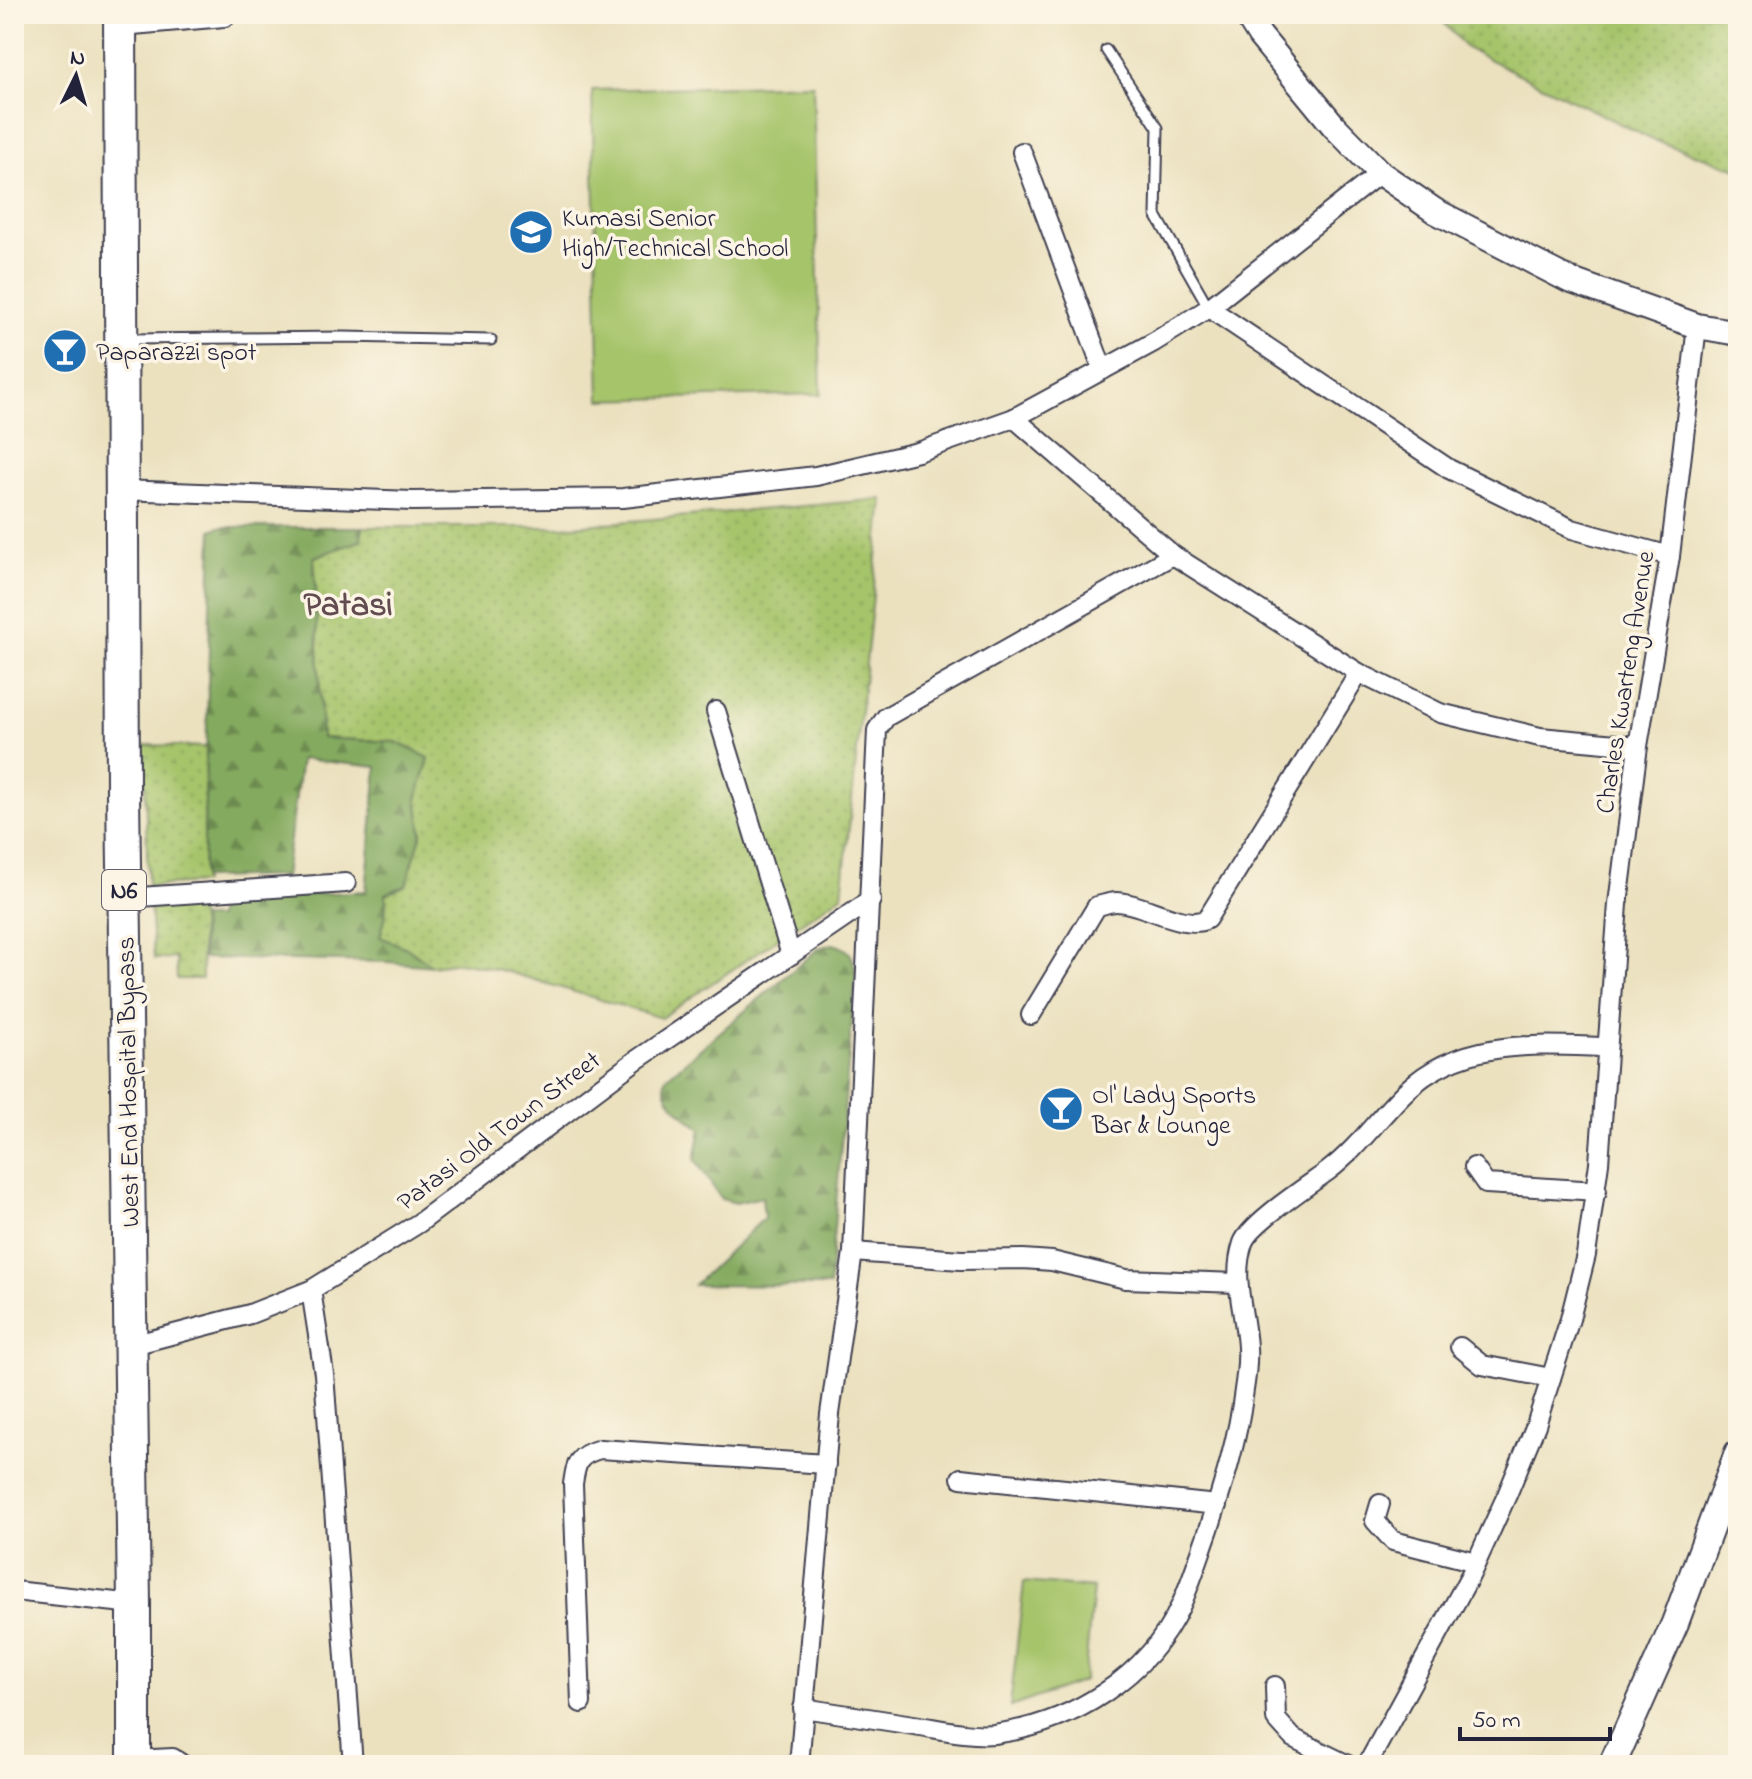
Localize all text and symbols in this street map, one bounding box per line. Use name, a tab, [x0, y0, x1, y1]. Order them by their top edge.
north arrow	[36, 36, 116, 116]
text: N	[69, 42, 86, 76]
place label: Kumasi Senior High/Technical School	[562, 201, 788, 269]
school or university icon: Kumasi Senior High/Technical School	[507, 208, 555, 256]
bar icon: Paparazzi spot	[41, 327, 89, 375]
place label: Paparazzi spot	[96, 335, 257, 373]
street label: Charles Kwarteng Avenue	[1587, 548, 1667, 817]
district label: Patasi	[303, 582, 393, 632]
road number: N6	[102, 870, 146, 910]
street label: West End Hospital Bypass	[108, 936, 152, 1228]
street label: Patasi Old Town Street	[390, 1043, 610, 1222]
place label: Ol' Lady Sports Bar & Lounge	[1091, 1078, 1256, 1146]
bar icon: Ol' Lady Sports Bar & Lounge	[1037, 1085, 1085, 1133]
scale bar	[1460, 1691, 1610, 1741]
text: 50 m	[1472, 1704, 1521, 1739]

